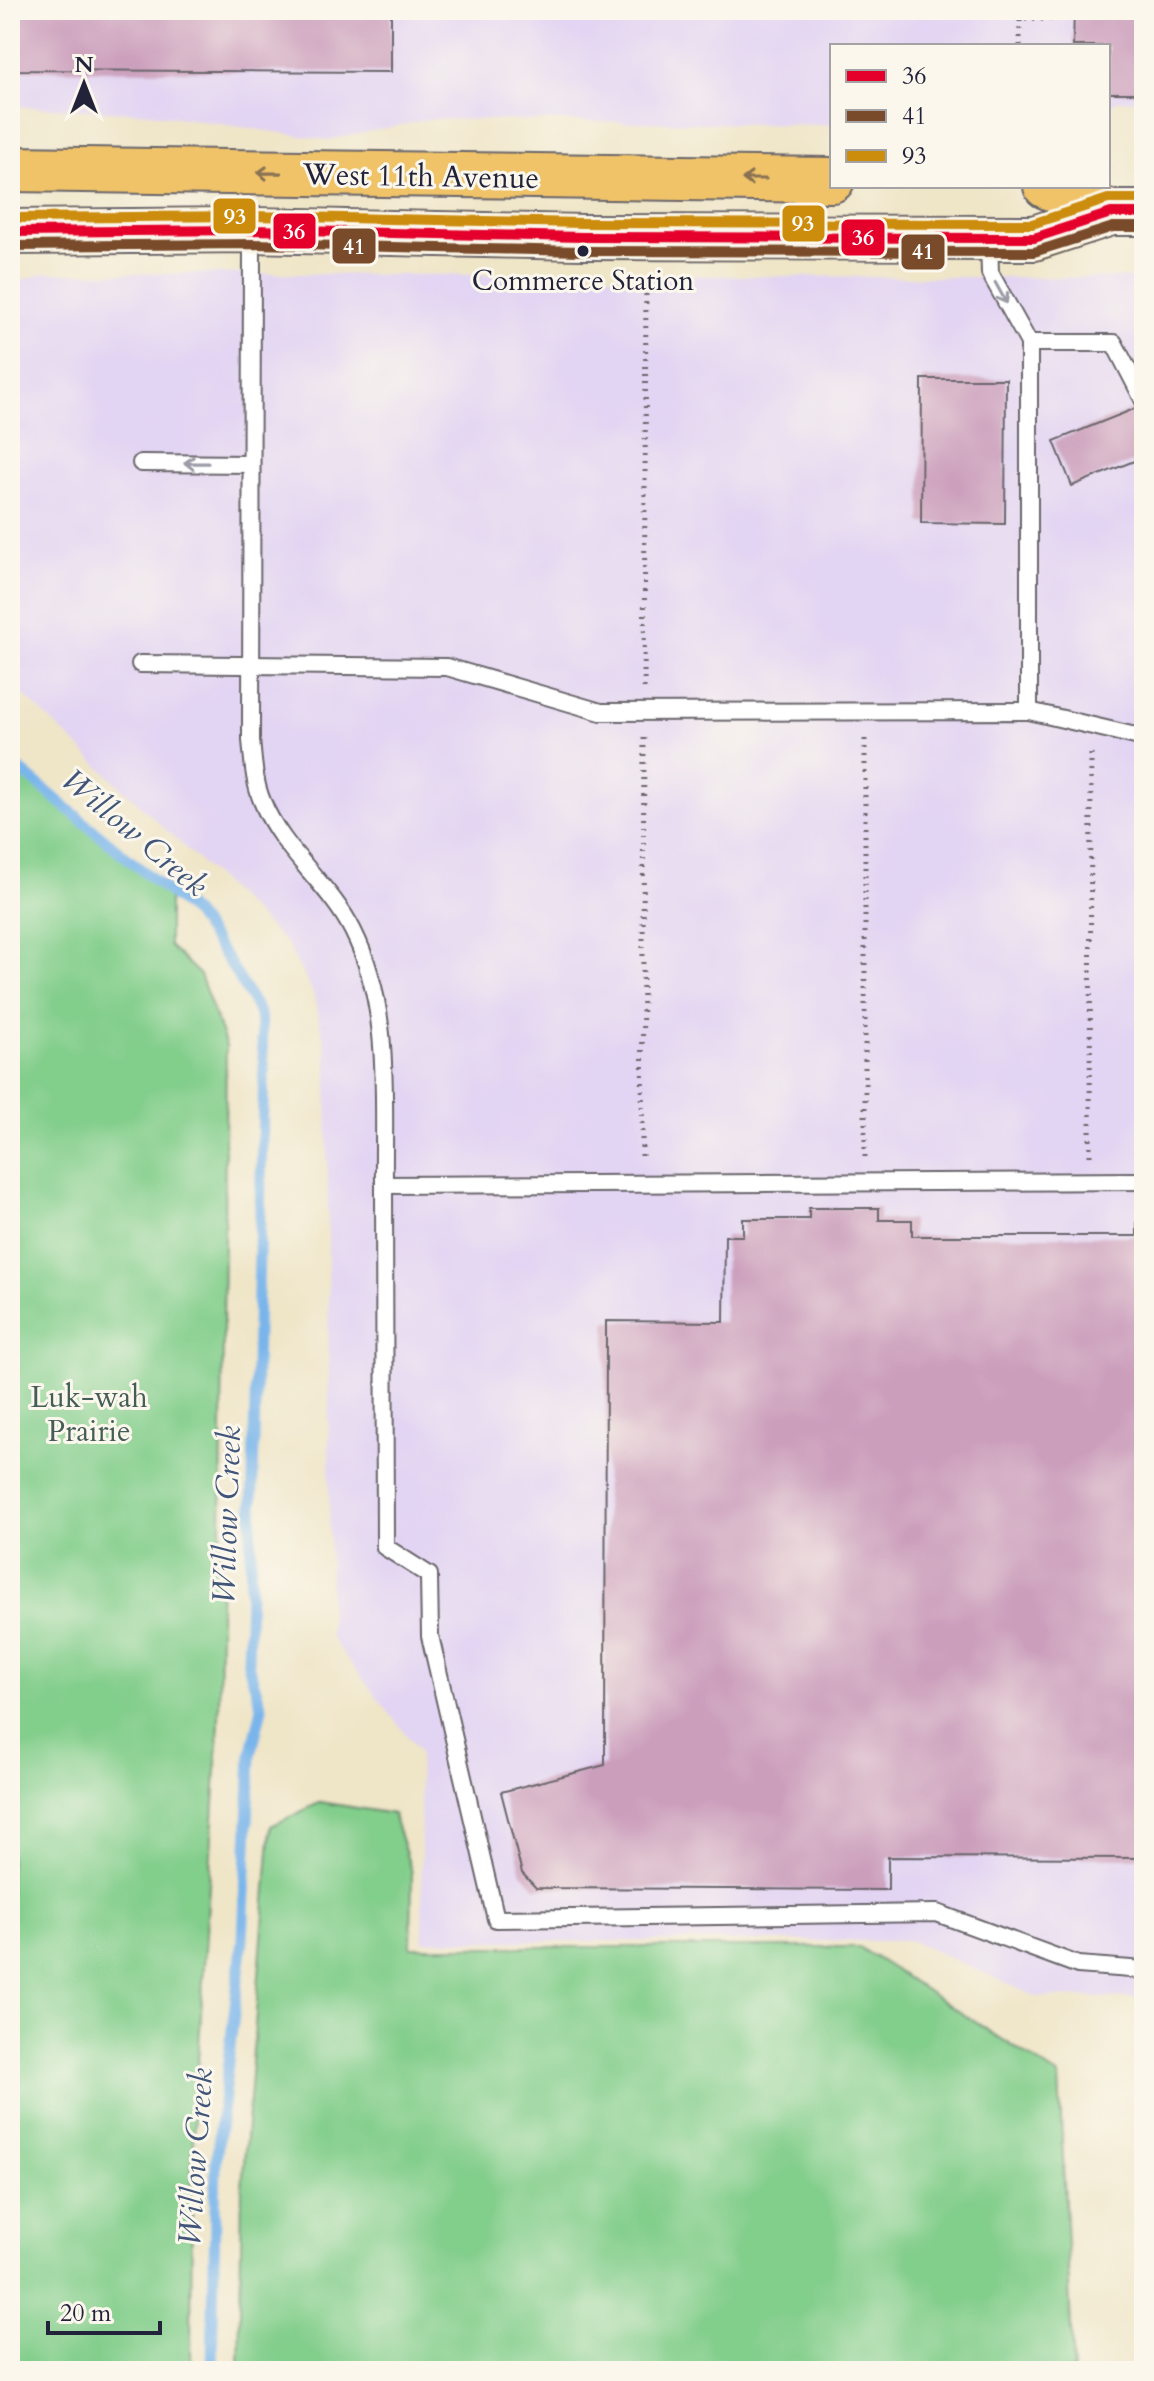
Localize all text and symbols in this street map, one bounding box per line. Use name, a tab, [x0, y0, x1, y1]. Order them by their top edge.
north arrow	[44, 44, 124, 124]
legend	[830, 44, 1110, 188]
text: N	[74, 50, 94, 80]
text: 36	[902, 60, 927, 93]
text: 41	[902, 100, 927, 133]
text: 93	[902, 140, 927, 173]
street label: West 11th Avenue	[301, 154, 540, 199]
one-way arrow	[256, 165, 283, 181]
one-way arrow	[741, 171, 768, 187]
line badge: 93	[212, 197, 257, 235]
text: 93	[224, 202, 246, 232]
line badge: 93	[781, 204, 826, 243]
text: 93	[792, 209, 814, 239]
line badge: 36	[272, 212, 317, 250]
text: 36	[283, 217, 305, 247]
line badge: 36	[840, 218, 886, 257]
text: 36	[852, 223, 874, 253]
line badge: 41	[331, 227, 377, 265]
text: 41	[343, 232, 365, 262]
line badge: 41	[900, 233, 946, 271]
text: 41	[912, 237, 934, 267]
marker: Commerce Station	[575, 243, 591, 259]
place label: Commerce Station	[472, 262, 694, 300]
one-way arrow	[994, 280, 1009, 304]
one-way arrow	[183, 455, 210, 471]
water label: Willow Creek	[52, 759, 217, 907]
park label: Luk-wah Prairie	[30, 1377, 148, 1452]
water label: Willow Creek	[202, 1425, 252, 1605]
water label: Willow Creek	[168, 2066, 224, 2248]
scale bar	[48, 2285, 160, 2335]
text: 20 m	[60, 2297, 112, 2330]

